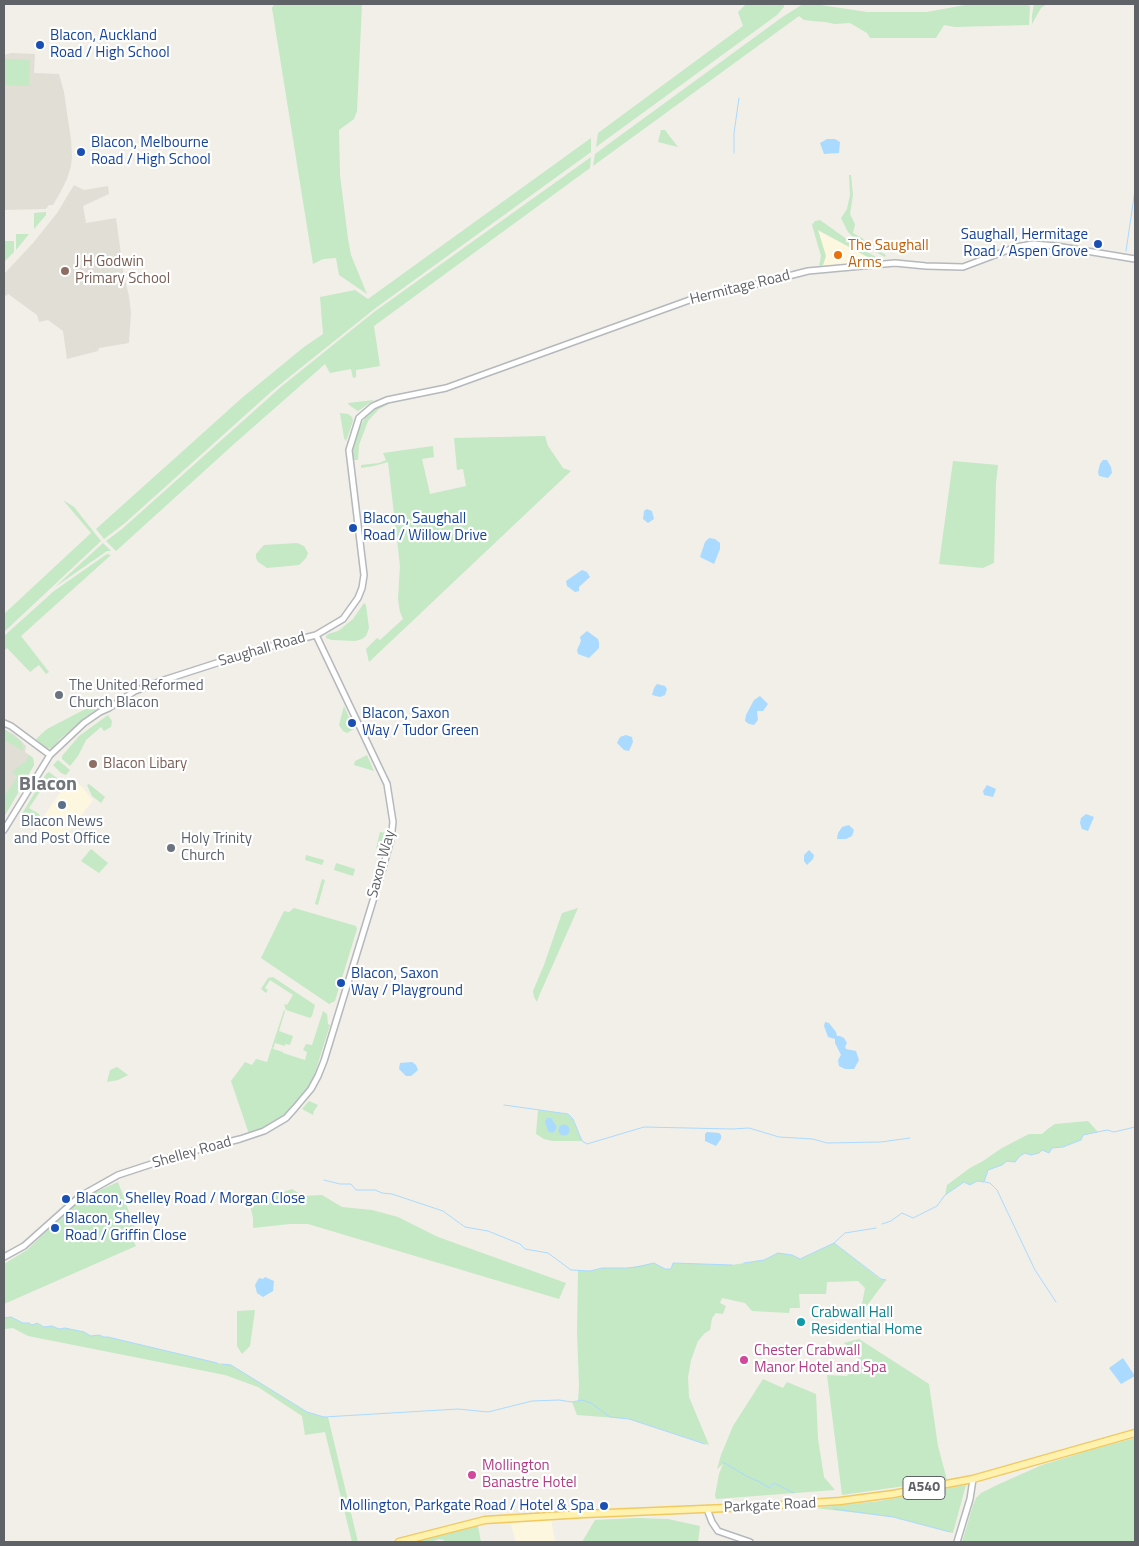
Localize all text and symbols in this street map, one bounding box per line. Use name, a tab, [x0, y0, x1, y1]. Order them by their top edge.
place label: Blacon, Auckland Road / High School	[50, 27, 170, 62]
marker: Blacon, Auckland Road / High School	[34, 39, 46, 51]
place label: Blacon, Melbourne Road / High School	[91, 134, 211, 169]
marker: Blacon, Melbourne Road / High School	[75, 146, 87, 158]
place label: Saughall, Hermitage Road / Aspen Grove	[961, 226, 1088, 261]
place label: The Saughall Arms	[848, 237, 929, 272]
marker: Saughall, Hermitage Road / Aspen Grove	[1092, 238, 1104, 250]
marker: The Saughall Arms	[832, 249, 844, 261]
place label: J H Godwin Primary School	[75, 253, 170, 288]
marker: J H Godwin Primary School	[59, 265, 71, 277]
street label: Hermitage Road	[688, 267, 792, 309]
place label: Blacon, Saughall Road / Willow Drive	[363, 510, 487, 545]
marker: Blacon, Saughall Road / Willow Drive	[347, 522, 359, 534]
street label: Saughall Road	[216, 629, 308, 671]
place label: The United Reformed Church Blacon	[69, 677, 204, 712]
marker: The United Reformed Church Blacon	[53, 689, 65, 701]
place label: Blacon, Saxon Way / Tudor Green	[362, 705, 479, 740]
marker: Blacon, Saxon Way / Tudor Green	[346, 717, 358, 729]
place label: Blacon Libary	[103, 755, 187, 773]
marker: Blacon Libary	[87, 758, 99, 770]
district label: Blacon	[19, 773, 77, 797]
marker: Blacon News and Post Office	[56, 799, 68, 811]
place label: Blacon News and Post Office	[14, 813, 110, 848]
street label: Saxon Way	[364, 828, 400, 900]
place label: Holy Trinity Church	[181, 830, 252, 865]
marker: Holy Trinity Church	[165, 842, 177, 854]
place label: Blacon, Saxon Way / Playground	[351, 965, 463, 1000]
marker: Blacon, Saxon Way / Playground	[335, 977, 347, 989]
street label: Shelley Road	[151, 1133, 233, 1173]
place label: Blacon, Shelley Road / Morgan Close	[76, 1190, 305, 1208]
marker: Blacon, Shelley Road / Morgan Close	[60, 1193, 72, 1205]
place label: Blacon, Shelley Road / Griffin Close	[65, 1210, 187, 1245]
marker: Blacon, Shelley Road / Griffin Close	[49, 1222, 61, 1234]
place label: Crabwall Hall Residential Home	[811, 1304, 922, 1339]
marker: Crabwall Hall Residential Home	[795, 1316, 807, 1328]
place label: Chester Crabwall Manor Hotel and Spa	[754, 1342, 886, 1377]
marker: Chester Crabwall Manor Hotel and Spa	[738, 1354, 750, 1366]
place label: Mollington Banastre Hotel	[482, 1457, 577, 1492]
marker: Mollington Banastre Hotel	[466, 1469, 478, 1481]
road number: A540	[903, 1476, 945, 1500]
street label: Parkgate Road	[723, 1495, 817, 1517]
place label: Mollington, Parkgate Road / Hotel & Spa	[340, 1497, 594, 1515]
marker: Mollington, Parkgate Road / Hotel & Spa	[598, 1500, 610, 1512]

